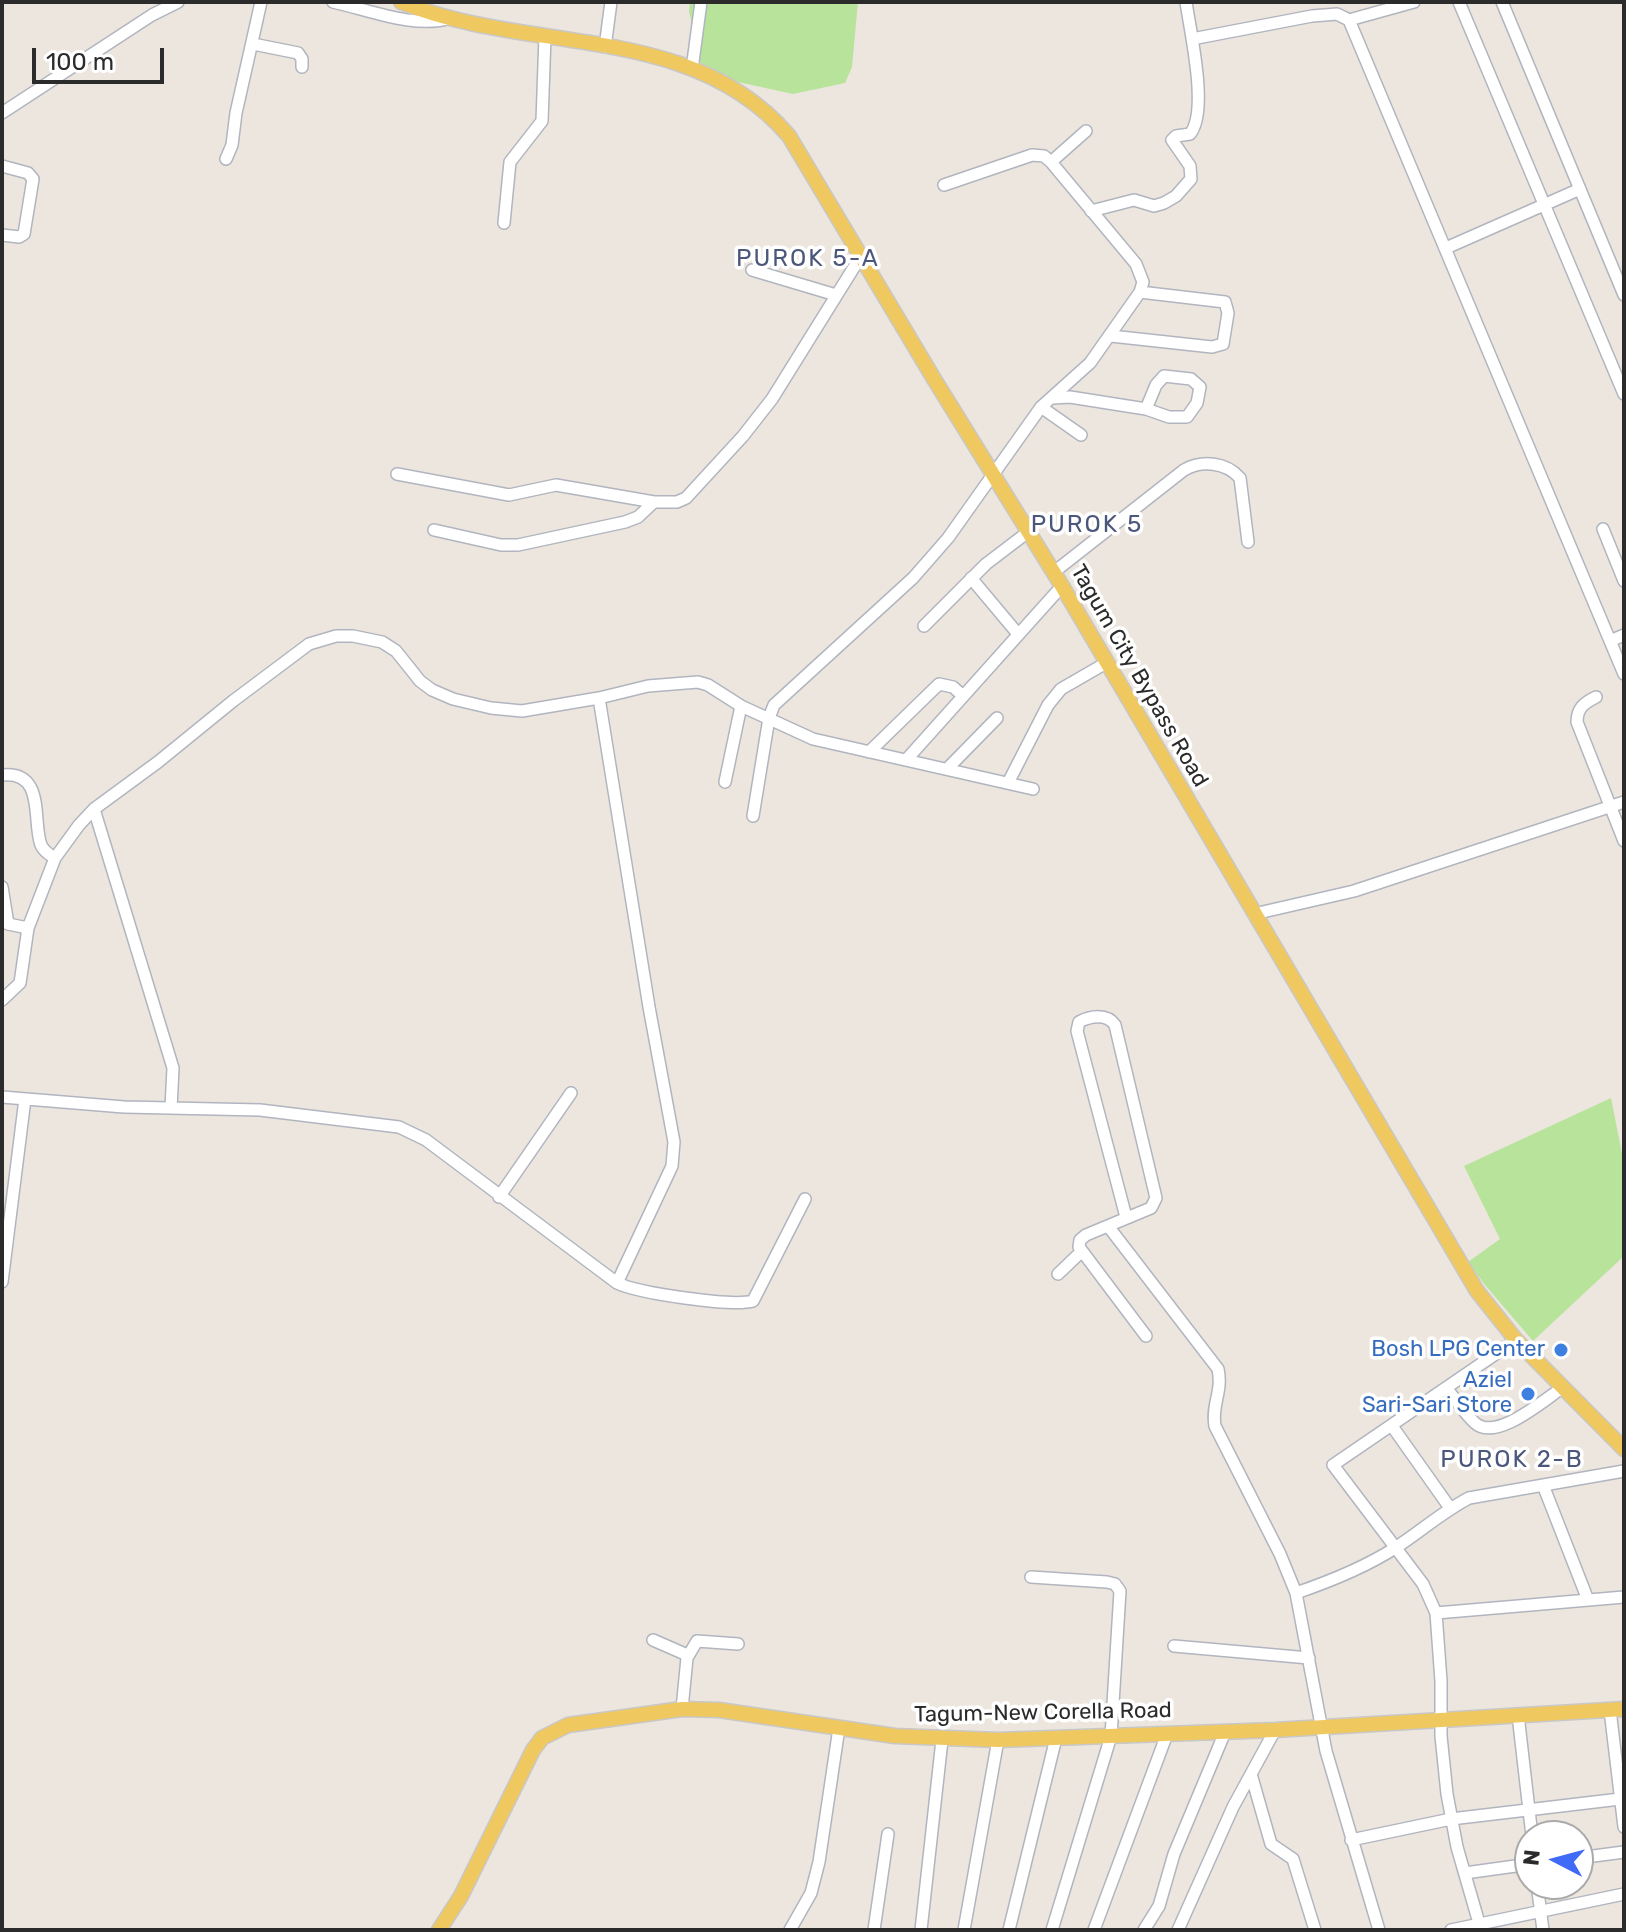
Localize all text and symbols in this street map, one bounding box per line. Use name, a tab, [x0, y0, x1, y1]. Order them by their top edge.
scale bar	[36, 32, 168, 82]
text: 100 m	[46, 48, 114, 76]
district label: PUROK 5-A	[736, 245, 880, 273]
district label: PUROK 5	[1031, 511, 1143, 539]
street label: Tagum City Bypass Road	[1064, 560, 1214, 792]
place label: Bosh LPG Center	[1371, 1337, 1545, 1363]
marker: Bosh LPG Center	[1552, 1341, 1570, 1359]
place label: Aziel Sari-Sari Store	[1362, 1368, 1512, 1420]
marker: Aziel Sari-Sari Store	[1519, 1385, 1537, 1403]
district label: PUROK 2-B	[1440, 1446, 1584, 1474]
street label: Tagum-New Corella Road	[914, 1698, 1172, 1728]
north arrow	[1514, 1820, 1594, 1900]
text: N	[1517, 1848, 1546, 1867]

